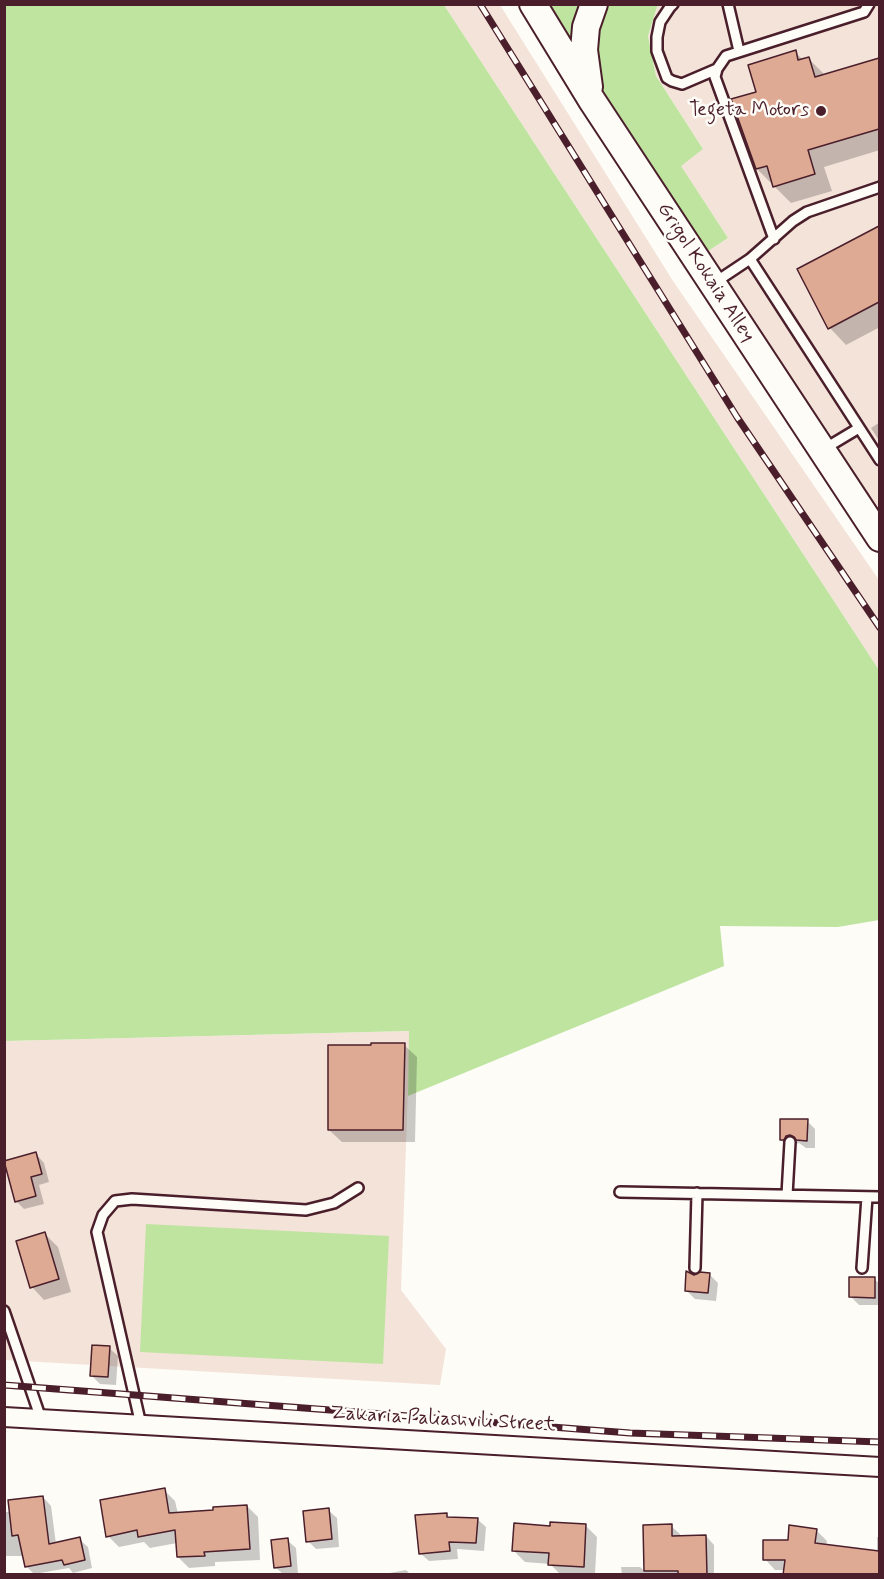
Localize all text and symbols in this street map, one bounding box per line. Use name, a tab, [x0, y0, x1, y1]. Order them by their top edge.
place label: Tegeta Motors	[689, 99, 809, 123]
marker: Tegeta Motors	[814, 104, 828, 118]
street label: Grigol Kokaia Alley	[651, 199, 759, 347]
street label: Zakaria Paliashvili Street	[330, 1402, 556, 1438]

